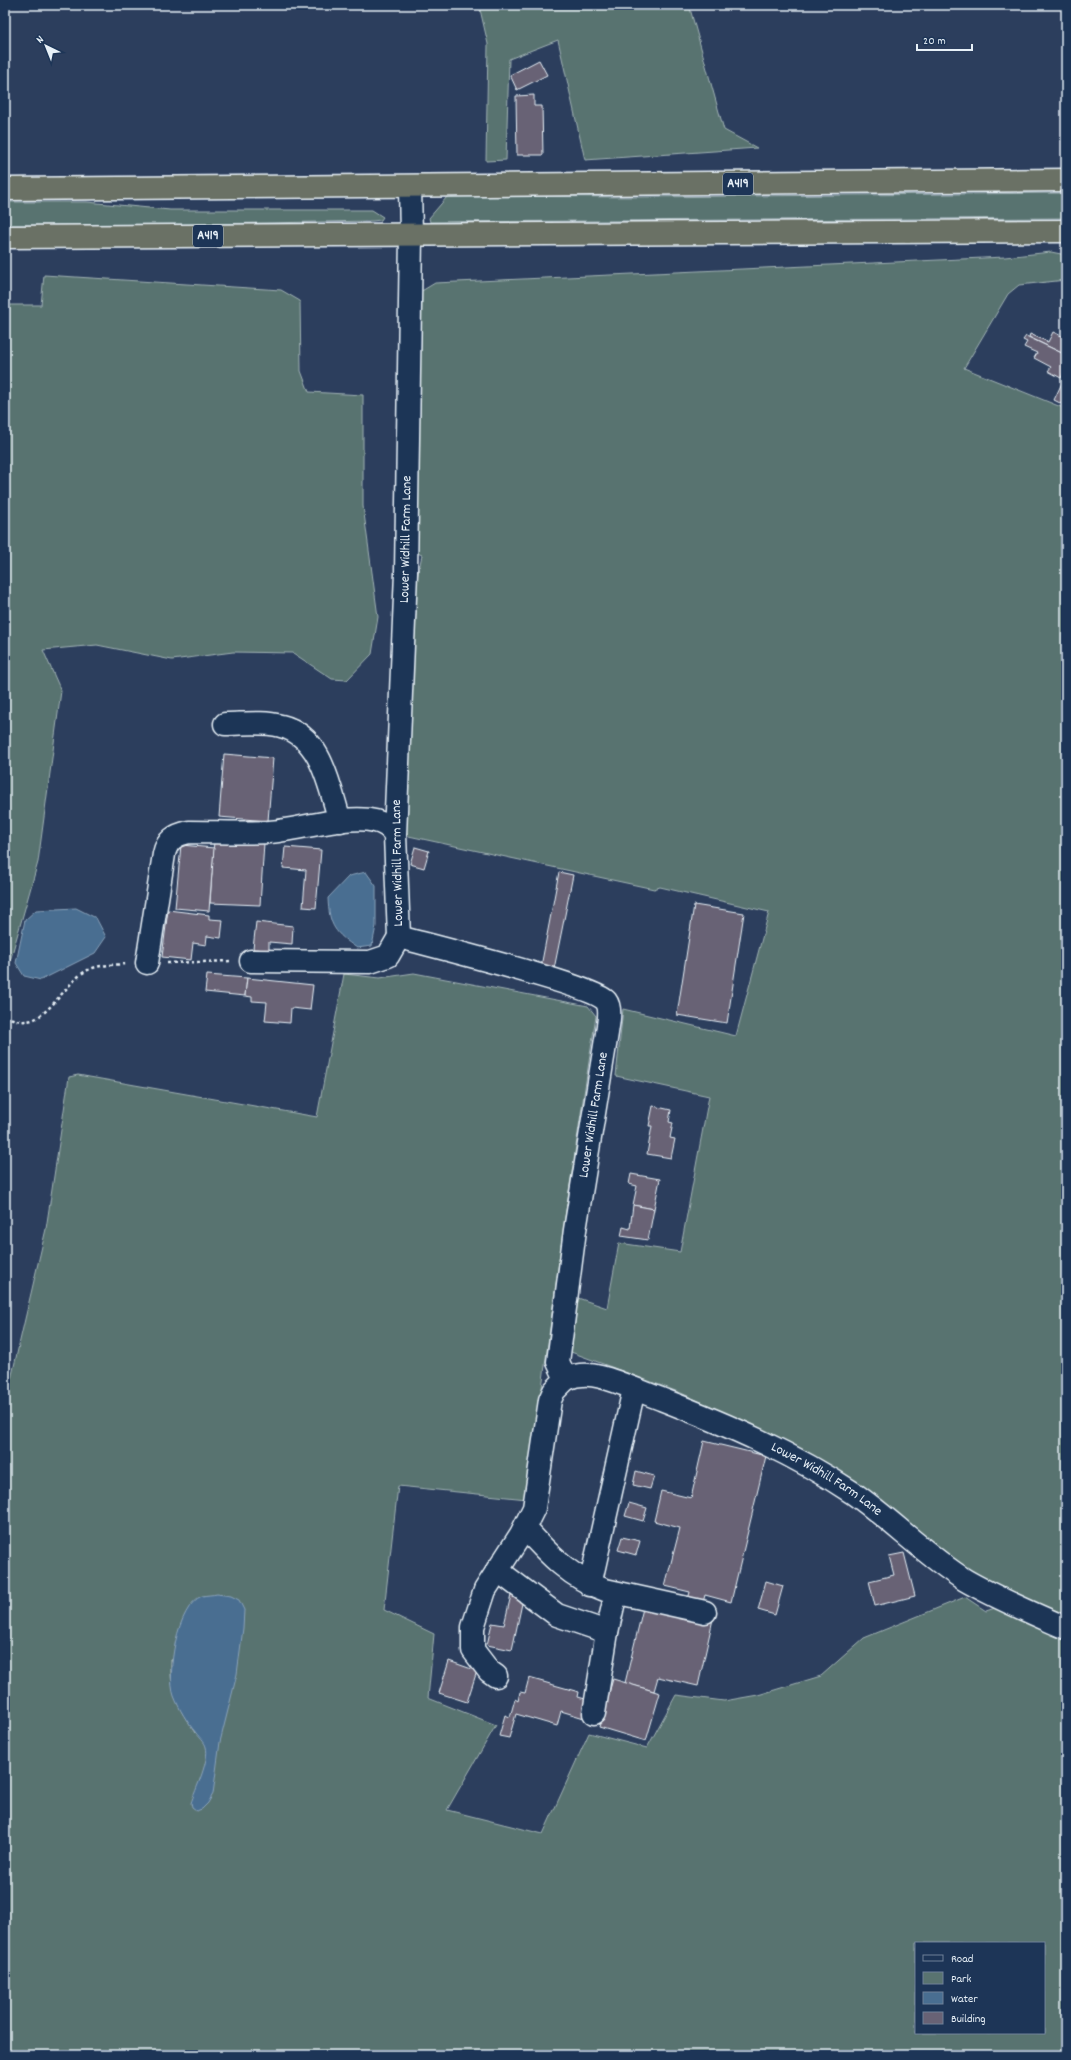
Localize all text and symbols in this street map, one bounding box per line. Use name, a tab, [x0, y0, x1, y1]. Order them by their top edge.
north arrow	[26, 26, 66, 66]
scale bar	[917, 26, 972, 52]
text: N	[33, 32, 48, 48]
text: 20 m	[923, 33, 946, 50]
road number: A419	[723, 173, 753, 195]
road number: A419	[193, 225, 223, 247]
street label: Lower Widhill Farm Lane	[395, 475, 417, 603]
street label: Lower Widhill Farm Lane	[387, 799, 409, 927]
street label: Lower Widhill Farm Lane	[574, 1051, 614, 1179]
street label: Lower Widhill Farm Lane	[767, 1438, 886, 1521]
legend	[915, 1942, 1045, 2034]
text: Road	[951, 1951, 973, 1968]
text: Park	[951, 1971, 972, 1988]
text: Water	[951, 1991, 978, 2008]
text: Building	[951, 2011, 986, 2028]

